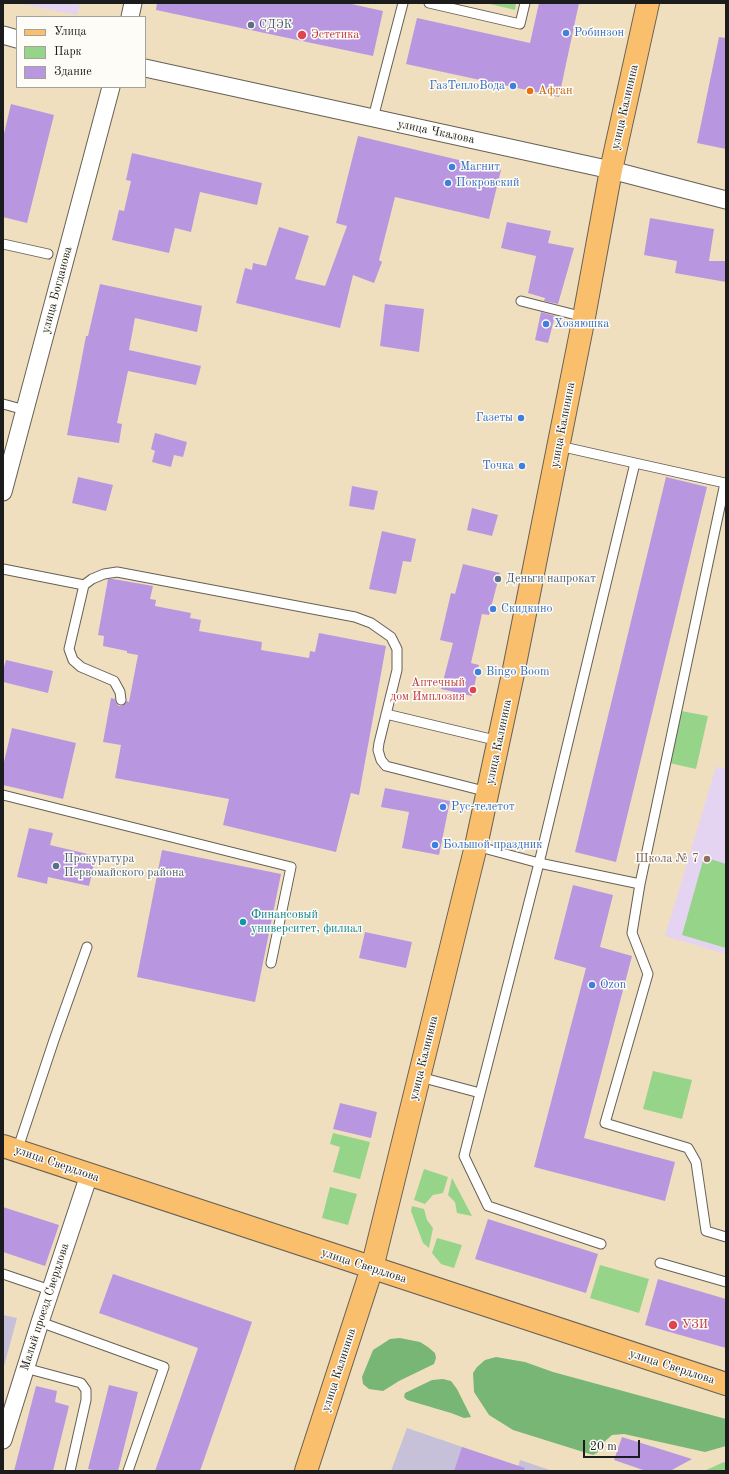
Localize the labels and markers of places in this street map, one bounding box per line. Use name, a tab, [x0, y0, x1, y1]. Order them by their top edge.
place label: СДЭК	[259, 18, 292, 32]
marker: СДЭК	[246, 20, 256, 30]
place label: Робинзон	[574, 26, 624, 40]
place label: Эстетика	[311, 28, 359, 42]
marker: Робинзон	[561, 28, 571, 38]
marker: Эстетика	[296, 29, 308, 41]
place label: ГазТеплоВода	[429, 79, 505, 93]
marker: ГазТеплоВода	[508, 81, 518, 91]
place label: Афган	[538, 84, 572, 98]
marker: Афган	[525, 86, 535, 96]
place label: Магнит	[460, 160, 500, 174]
marker: Магнит	[447, 162, 457, 172]
place label: Покровский	[456, 176, 520, 190]
marker: Покровский	[443, 178, 453, 188]
place label: Хозяюшка	[554, 317, 609, 331]
marker: Хозяюшка	[541, 319, 551, 329]
place label: Газеты	[476, 411, 513, 425]
marker: Газеты	[516, 413, 526, 423]
place label: Точка	[482, 459, 514, 473]
marker: Точка	[517, 461, 527, 471]
place label: Деньги напрокат	[506, 572, 596, 586]
marker: Деньги напрокат	[493, 574, 503, 584]
place label: Скидкино	[501, 602, 552, 616]
marker: Скидкино	[488, 604, 498, 614]
place label: Bingo Boom	[486, 665, 550, 679]
marker: Bingo Boom	[473, 667, 483, 677]
place label: Аптечный дом Имплозия	[390, 676, 465, 704]
marker: Аптечный дом Имплозия	[468, 685, 478, 695]
place label: Рус-телетот	[451, 800, 515, 814]
marker: Рус-телетот	[438, 802, 448, 812]
place label: Большой праздник	[443, 838, 542, 852]
marker: Большой праздник	[430, 840, 440, 850]
place label: Прокуратура Первомайского района	[64, 852, 184, 880]
place label: Школа № 7	[635, 852, 699, 866]
marker: Школа № 7	[702, 854, 712, 864]
marker: Прокуратура Первомайского района	[51, 861, 61, 871]
place label: Финансовый университет, филиал	[251, 908, 362, 936]
marker: Финансовый университет, филиал	[238, 917, 248, 927]
place label: Ozon	[600, 978, 626, 992]
marker: Ozon	[587, 980, 597, 990]
place label: УЗИ	[682, 1318, 708, 1332]
marker: УЗИ	[667, 1319, 679, 1331]

